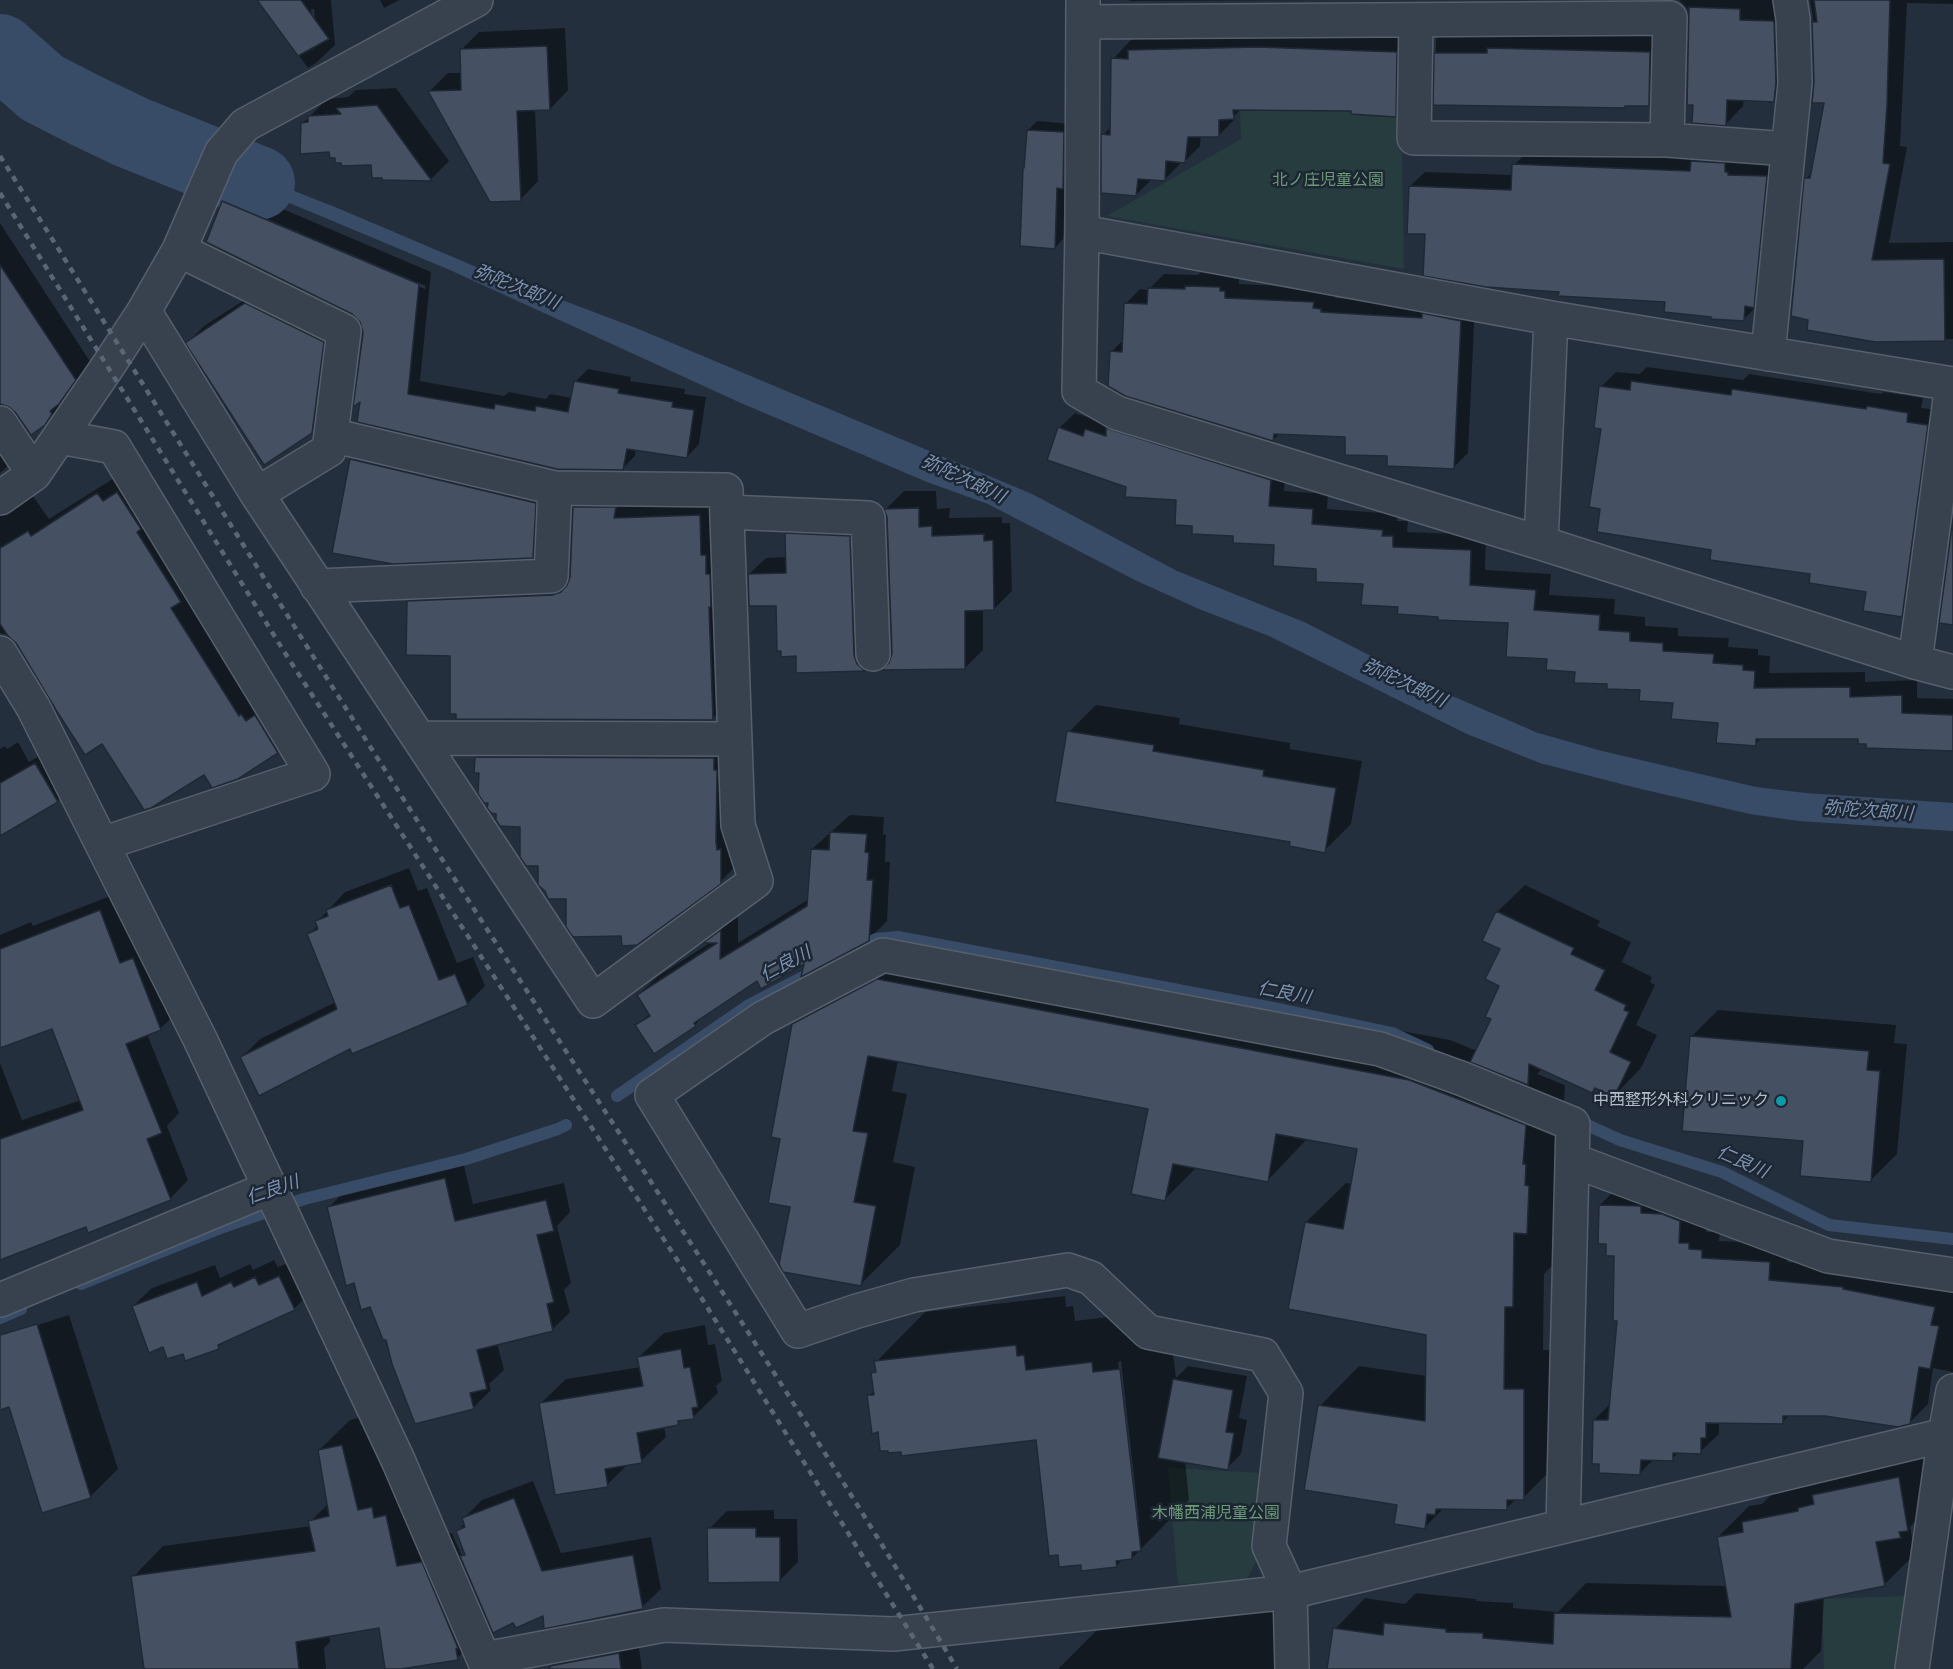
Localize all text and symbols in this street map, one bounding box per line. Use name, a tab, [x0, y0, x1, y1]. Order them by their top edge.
park label: 北ノ庄児童公園	[1272, 171, 1384, 191]
water label: 弥陀次郎川	[470, 261, 562, 315]
water label: 弥陀次郎川	[918, 451, 1008, 509]
water label: 弥陀次郎川	[1359, 655, 1449, 713]
water label: 弥陀次郎川	[1822, 798, 1914, 826]
water label: 仁良川	[757, 943, 815, 987]
water label: 仁良川	[1255, 978, 1313, 1010]
place label: 中西整形外科クリニック	[1593, 1091, 1769, 1111]
marker: 中西整形外科クリニック	[1774, 1094, 1788, 1108]
water label: 仁良川	[1713, 1142, 1771, 1184]
water label: 仁良川	[244, 1172, 302, 1210]
park label: 木幡西浦児童公園	[1152, 1504, 1280, 1524]

